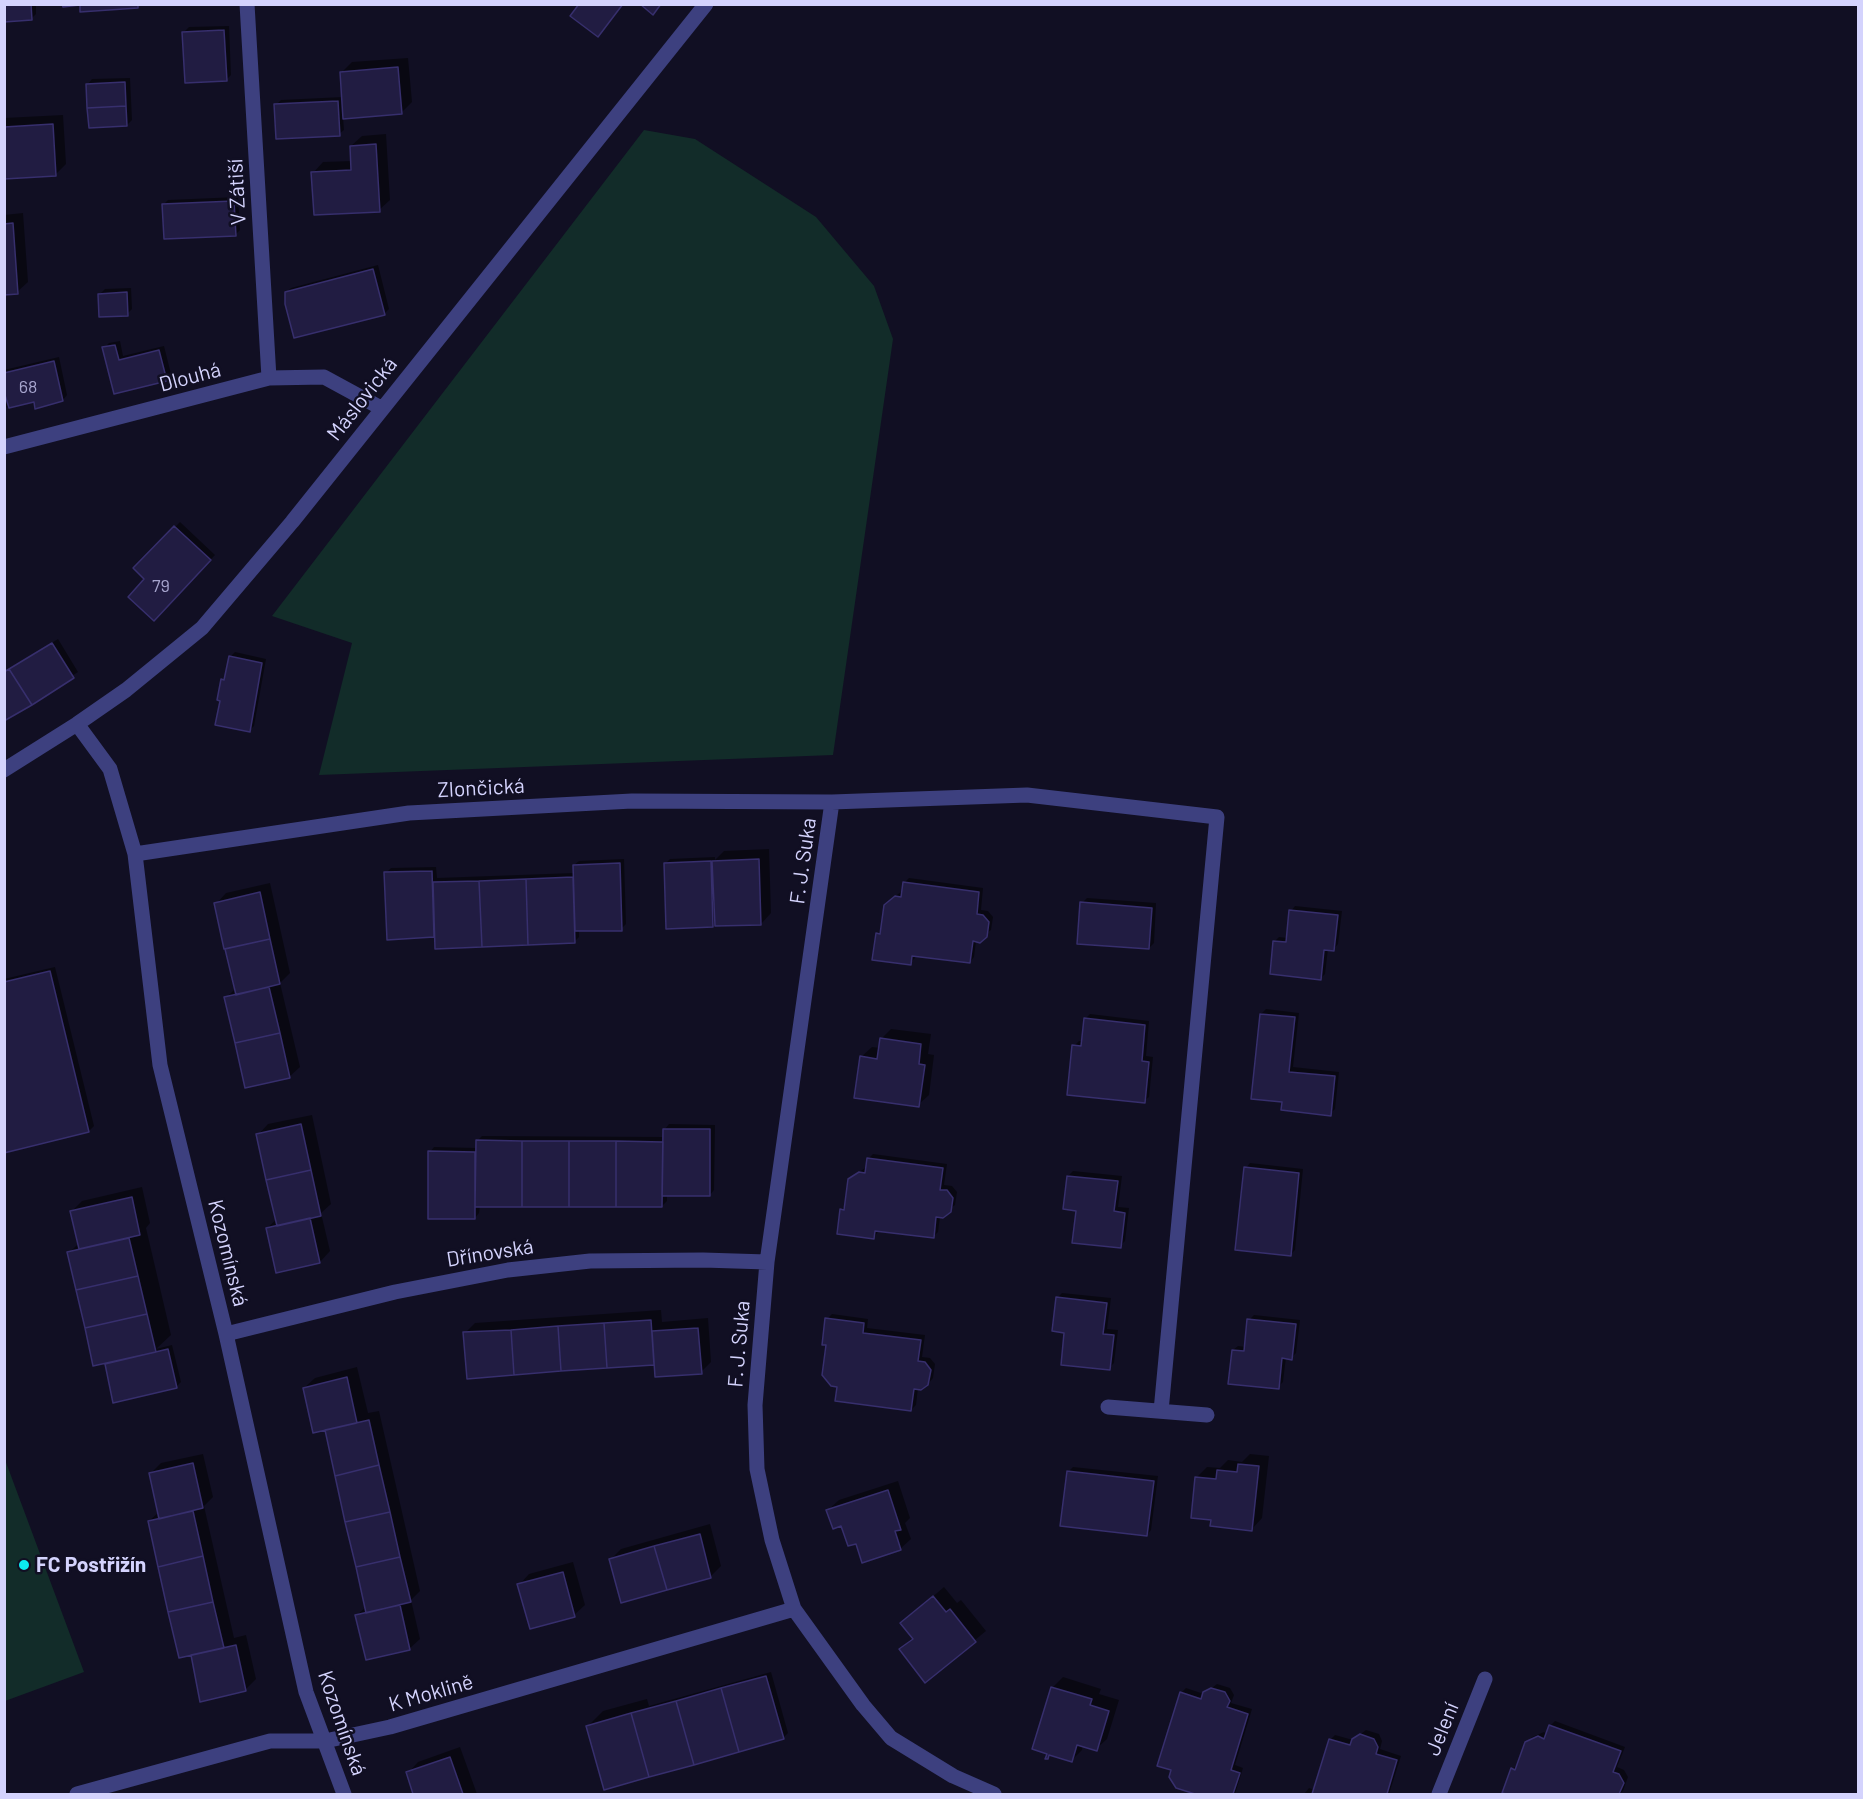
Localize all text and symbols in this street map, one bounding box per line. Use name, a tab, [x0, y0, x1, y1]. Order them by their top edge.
street label: V Zátiší	[223, 158, 251, 226]
street label: Máslovická	[322, 352, 402, 446]
street label: Dlouhá	[157, 357, 223, 397]
house number: 68	[19, 376, 37, 398]
house number: 79	[152, 575, 170, 597]
street label: Zlončická	[437, 773, 525, 803]
street label: F. J. Suka	[784, 816, 822, 906]
street label: Kozomínská	[203, 1197, 253, 1309]
street label: Dřínovská	[445, 1234, 535, 1272]
street label: F. J. Suka	[723, 1300, 755, 1388]
place label: FC Postřižín	[36, 1552, 146, 1578]
marker: FC Postřižín	[17, 1558, 31, 1572]
street label: Kozomínská	[312, 1667, 372, 1779]
street label: K Moklině	[386, 1669, 476, 1717]
street label: Jelení	[1420, 1699, 1464, 1759]

